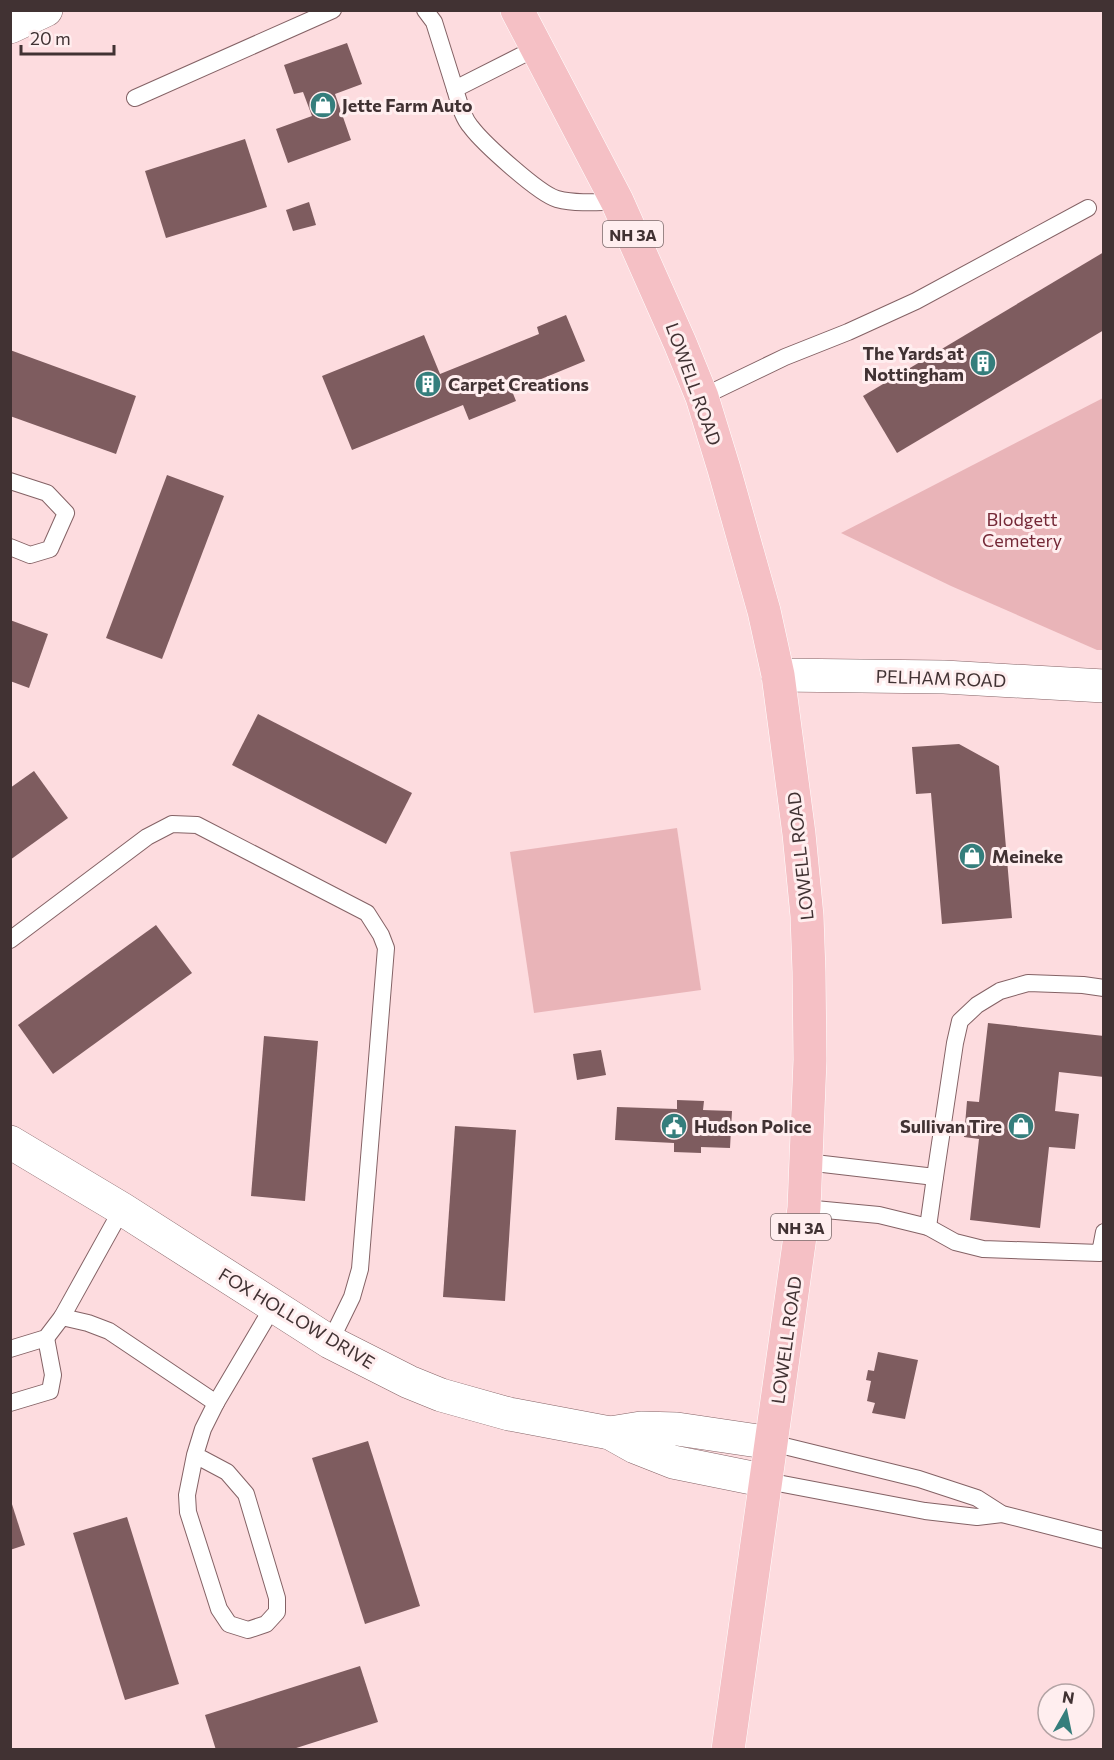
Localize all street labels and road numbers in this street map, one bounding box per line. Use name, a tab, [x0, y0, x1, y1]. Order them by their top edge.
road number: NH 3A	[603, 221, 663, 247]
street label: LOWELL ROAD	[662, 320, 726, 448]
street label: PELHAM ROAD	[875, 665, 1007, 691]
street label: LOWELL ROAD	[782, 791, 818, 921]
road number: NH 3A	[771, 1214, 831, 1240]
street label: FOX HOLLOW DRIVE	[215, 1263, 379, 1373]
street label: LOWELL ROAD	[766, 1275, 806, 1405]

